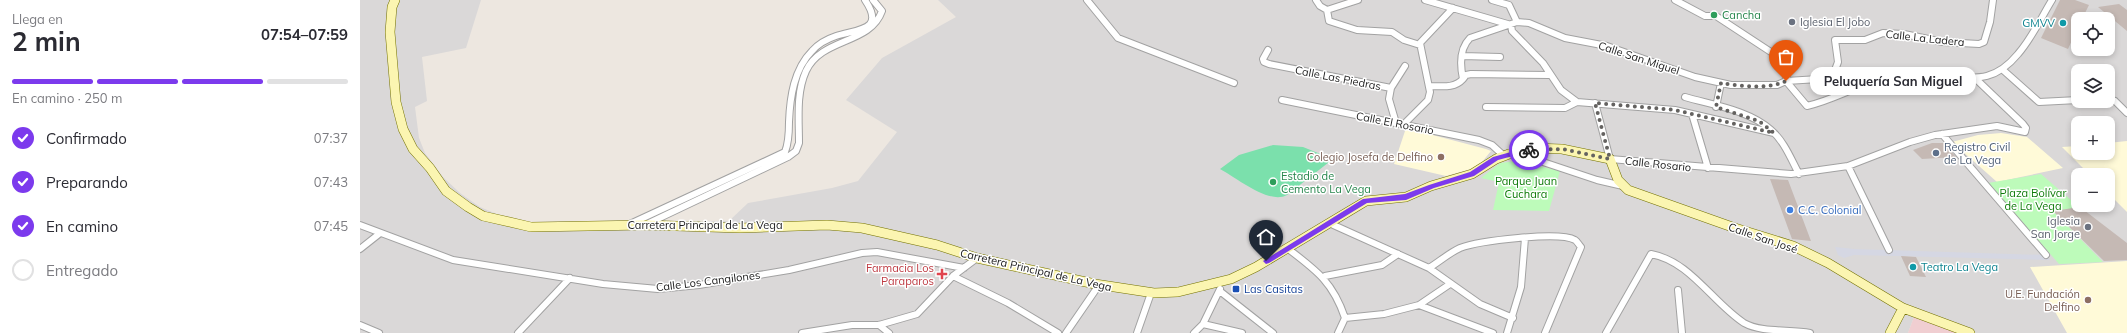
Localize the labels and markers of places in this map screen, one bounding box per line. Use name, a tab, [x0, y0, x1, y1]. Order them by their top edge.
place label: Cancha	[1722, 8, 1761, 22]
marker: Cancha	[1709, 10, 1719, 20]
place label: Iglesia El Jobo	[1800, 15, 1870, 29]
place label: GMVV	[2022, 16, 2055, 30]
marker: Iglesia El Jobo	[1787, 17, 1797, 27]
marker: GMVV	[2058, 18, 2068, 28]
pin	[1769, 40, 1803, 81]
callout: Peluquería San Miguel	[1810, 67, 1976, 95]
place label: Registro Civil de La Vega	[1944, 140, 2010, 167]
marker: Registro Civil de La Vega	[1931, 148, 1941, 158]
place label: Colegio Josefa de Delfino	[1307, 150, 1433, 164]
marker: Colegio Josefa de Delfino	[1436, 152, 1446, 162]
place label: Estadio de Cemento La Vega	[1281, 169, 1371, 196]
marker: Estadio de Cemento La Vega	[1268, 177, 1278, 187]
place label: C.C. Colonial	[1798, 203, 1861, 217]
marker: C.C. Colonial	[1785, 205, 1795, 215]
place label: Iglesia San Jorge	[2031, 214, 2080, 241]
pin	[1249, 220, 1283, 261]
marker: Iglesia San Jorge	[2083, 222, 2093, 232]
place label: Teatro La Vega	[1921, 260, 1998, 274]
place label: Farmacia Los Paraparos	[866, 261, 934, 288]
marker: Teatro La Vega	[1908, 262, 1918, 272]
marker: Farmacia Los Paraparos	[937, 269, 947, 279]
place label: Las Casitas	[1244, 282, 1303, 296]
marker: Las Casitas	[1231, 284, 1241, 294]
place label: U.E. Fundación Delfino	[2005, 287, 2080, 314]
marker: U.E. Fundación Delfino	[2083, 295, 2093, 305]

